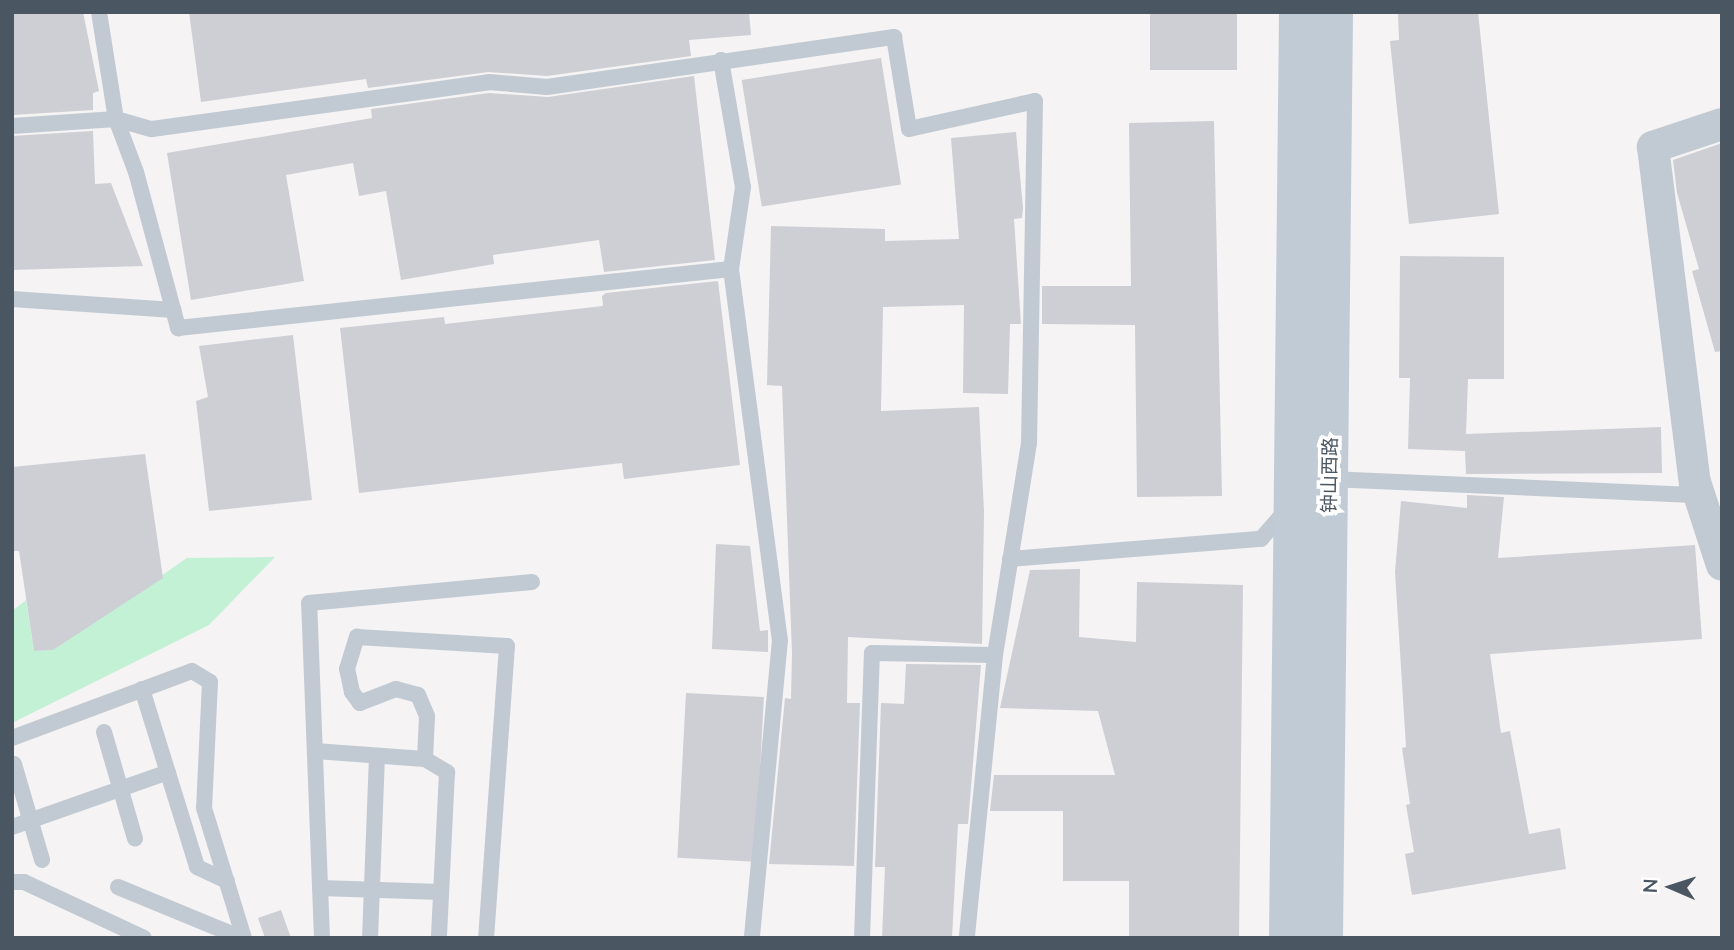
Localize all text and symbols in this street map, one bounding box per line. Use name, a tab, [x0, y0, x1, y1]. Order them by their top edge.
street label: 钟山西路	[1317, 437, 1341, 513]
north arrow	[1636, 852, 1706, 922]
text: N	[1638, 878, 1661, 894]

